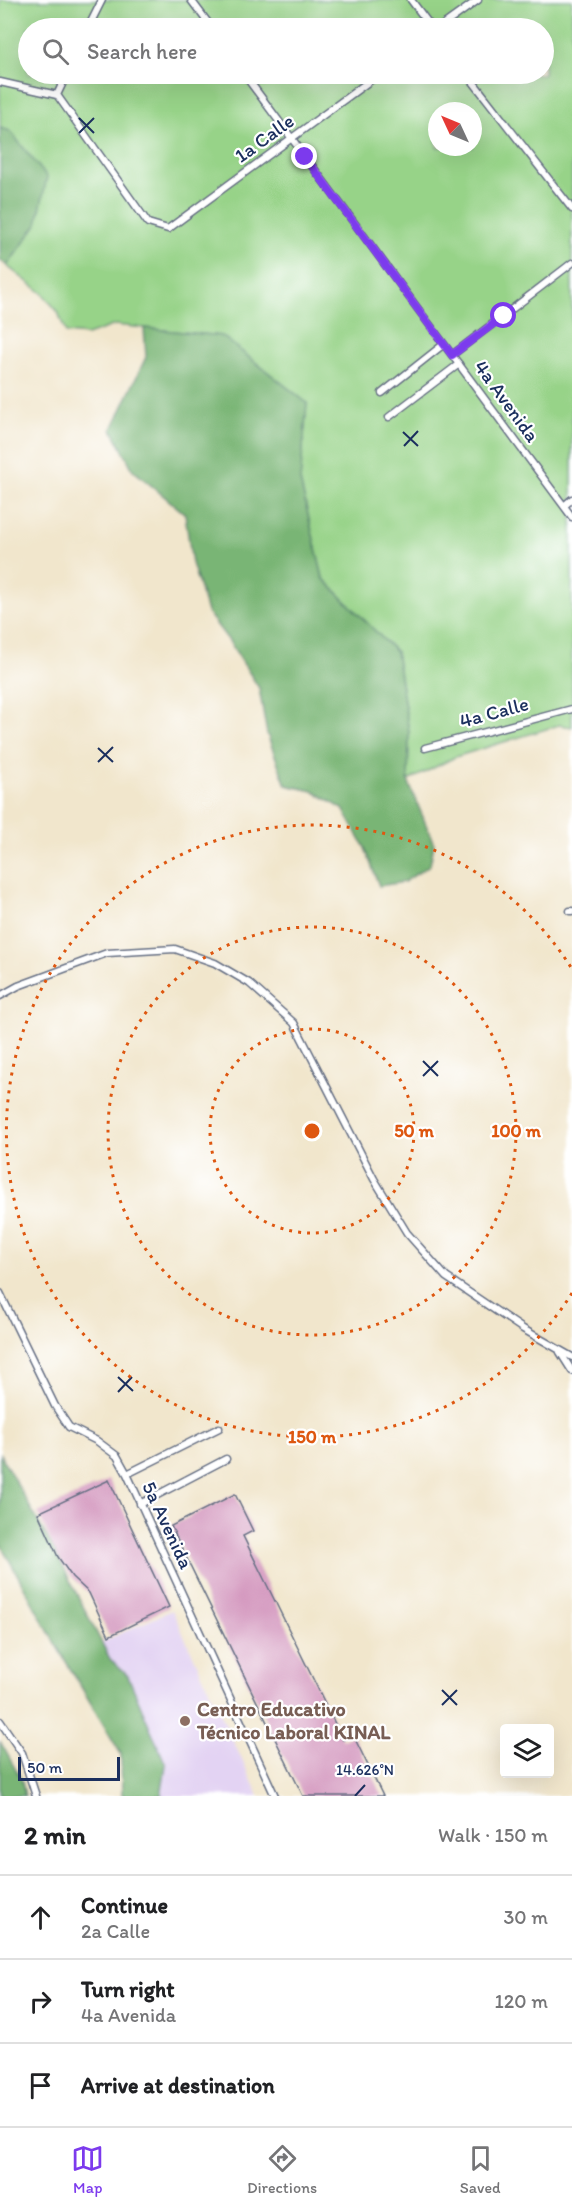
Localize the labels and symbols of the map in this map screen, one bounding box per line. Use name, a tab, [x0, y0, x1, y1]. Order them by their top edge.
north arrow	[428, 102, 482, 156]
street label: 1a Calle	[229, 108, 299, 168]
route end	[291, 143, 317, 169]
route start	[490, 302, 516, 328]
street label: 4a Avenida	[469, 355, 545, 447]
street label: 4a Calle	[457, 691, 531, 733]
text: 50 m	[394, 1120, 435, 1142]
text: 100 m	[491, 1120, 542, 1142]
centre of rings	[302, 1121, 322, 1141]
text: 150 m	[288, 1426, 337, 1448]
street label: 5a Avenida	[137, 1477, 199, 1573]
place label: Centro Educativo Técnico Laboral KINAL	[196, 1697, 391, 1744]
marker: Centro Educativo Técnico Laboral KINAL	[178, 1714, 192, 1728]
scale bar	[18, 1754, 120, 1782]
text: 14.626°N	[336, 1761, 394, 1779]

